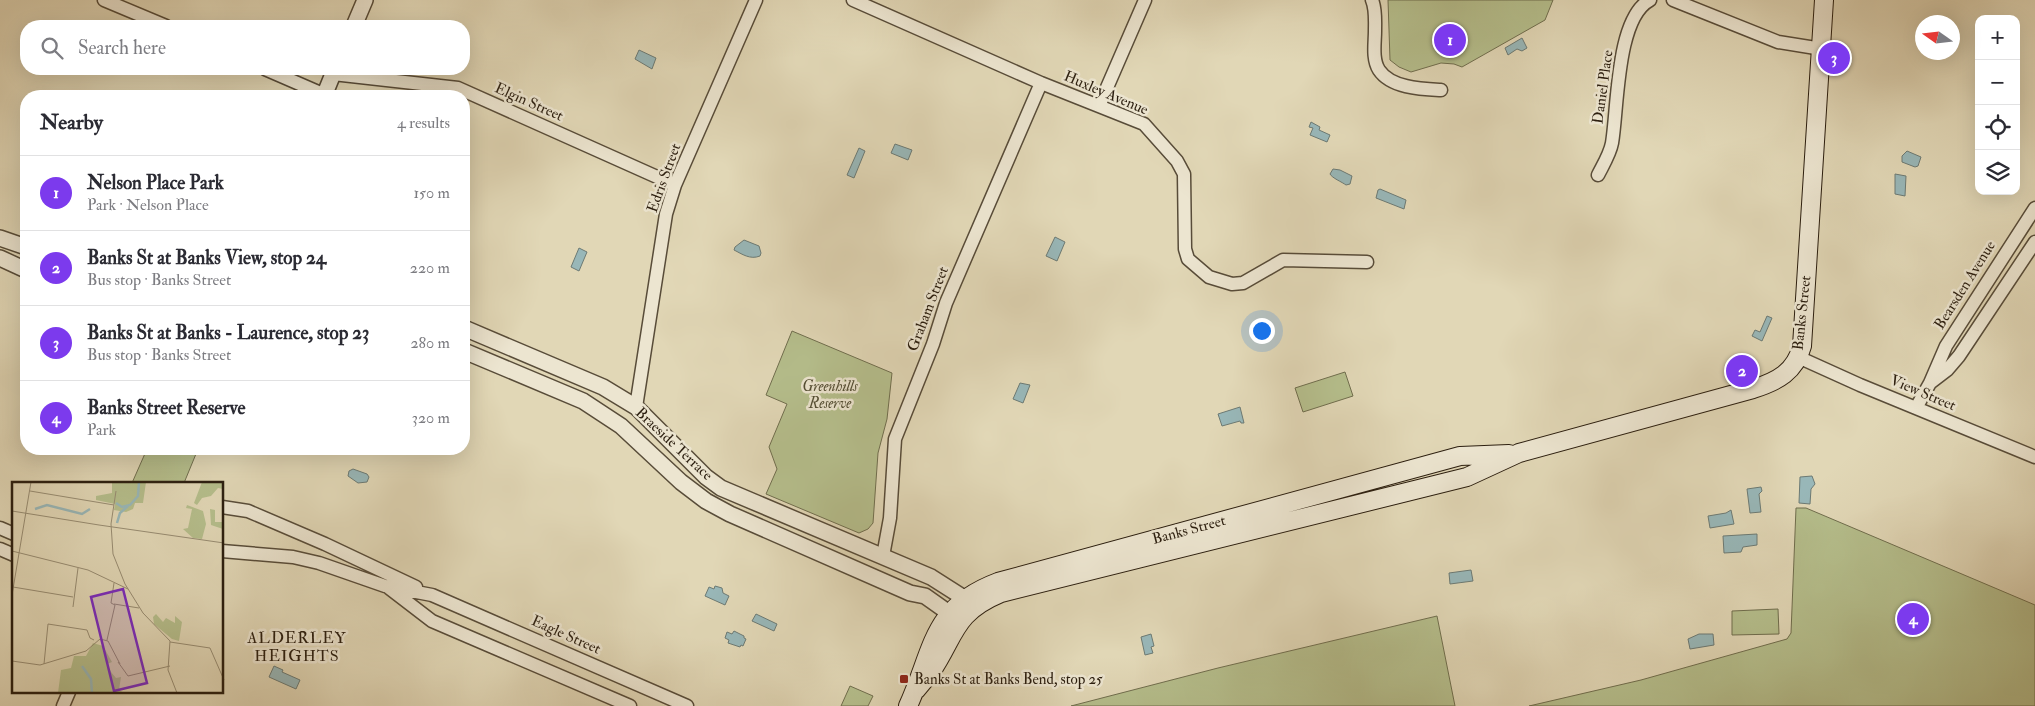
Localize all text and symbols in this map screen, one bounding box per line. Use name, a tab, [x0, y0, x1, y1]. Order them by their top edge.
north arrow	[1915, 15, 1960, 60]
map controls	[1975, 15, 2020, 195]
button: +	[1975, 15, 2020, 60]
search box	[20, 20, 470, 75]
pin: 1	[1434, 21, 1466, 59]
icon: search	[38, 34, 66, 62]
text: Search here	[78, 36, 166, 60]
pin: 3	[1818, 39, 1850, 77]
street label: Daniel Place	[1588, 49, 1618, 125]
button: −	[1975, 60, 2020, 105]
street label: Huxley Avenue	[1061, 67, 1151, 119]
street label: Elgin Street	[492, 78, 566, 126]
button: locate	[1975, 105, 2020, 150]
text: Nearby	[40, 109, 103, 136]
text: 4 results	[397, 113, 450, 133]
street label: Edris Street	[643, 141, 685, 215]
button: layers	[1975, 150, 2020, 195]
text: Nelson Place Park	[87, 171, 224, 195]
text: 1	[53, 183, 59, 203]
text: 150 m	[413, 183, 450, 203]
text: Park · Nelson Place	[87, 195, 209, 215]
street label: Bearsden Avenue	[1930, 237, 2000, 333]
text: Banks St at Banks View, stop 24	[87, 246, 326, 270]
text: 2	[52, 258, 60, 278]
text: 220 m	[410, 258, 450, 278]
street label: Graham Street	[903, 264, 953, 354]
text: Bus stop · Banks Street	[87, 270, 231, 290]
street label: Banks Street	[1789, 274, 1815, 351]
your location	[1249, 318, 1275, 344]
text: Banks St at Banks - Laurence, stop 23	[87, 321, 369, 345]
text: 3	[53, 333, 59, 353]
text: 280 m	[410, 333, 450, 353]
text: Bus stop · Banks Street	[87, 345, 231, 365]
pin: 2	[1726, 352, 1758, 390]
street label: View Street	[1887, 371, 1959, 415]
park label: Greenhills Reserve	[802, 377, 859, 413]
text: Banks Street Reserve	[87, 396, 245, 420]
street label: Braeside Terrace	[631, 403, 717, 485]
text: 4	[52, 408, 60, 428]
text: 320 m	[412, 408, 450, 428]
text: Park	[87, 420, 116, 440]
inset map	[12, 482, 224, 694]
street label: Banks Street	[1150, 511, 1228, 549]
pin: 4	[1897, 600, 1929, 638]
street label: Eagle Street	[528, 611, 604, 659]
district label: ALDERLEY HEIGHTS	[246, 628, 347, 666]
place label: Banks St at Banks Bend, stop 25	[914, 670, 1103, 690]
marker: Banks St at Banks Bend, stop 25	[898, 673, 910, 685]

